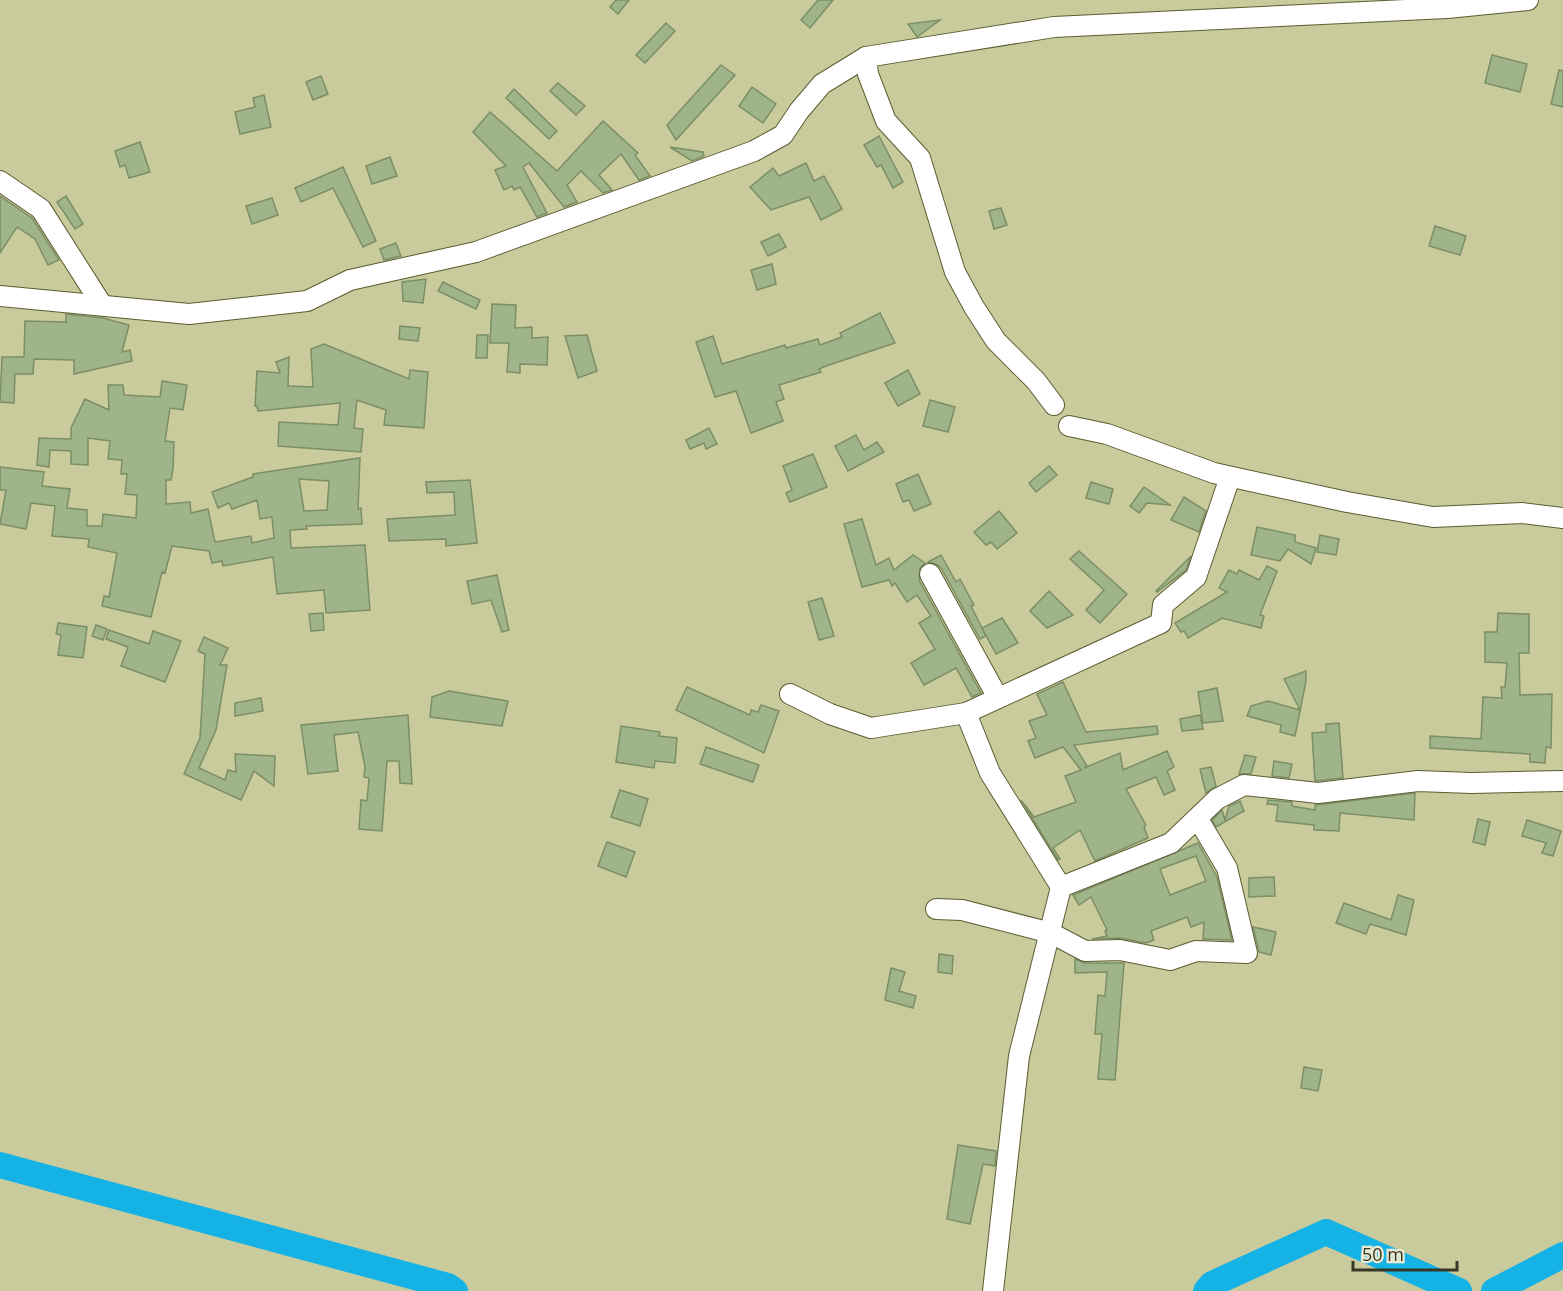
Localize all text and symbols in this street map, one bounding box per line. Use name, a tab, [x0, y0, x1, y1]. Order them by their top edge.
scale bar	[1353, 1234, 1456, 1272]
text: 50 m	[1362, 1242, 1404, 1266]

